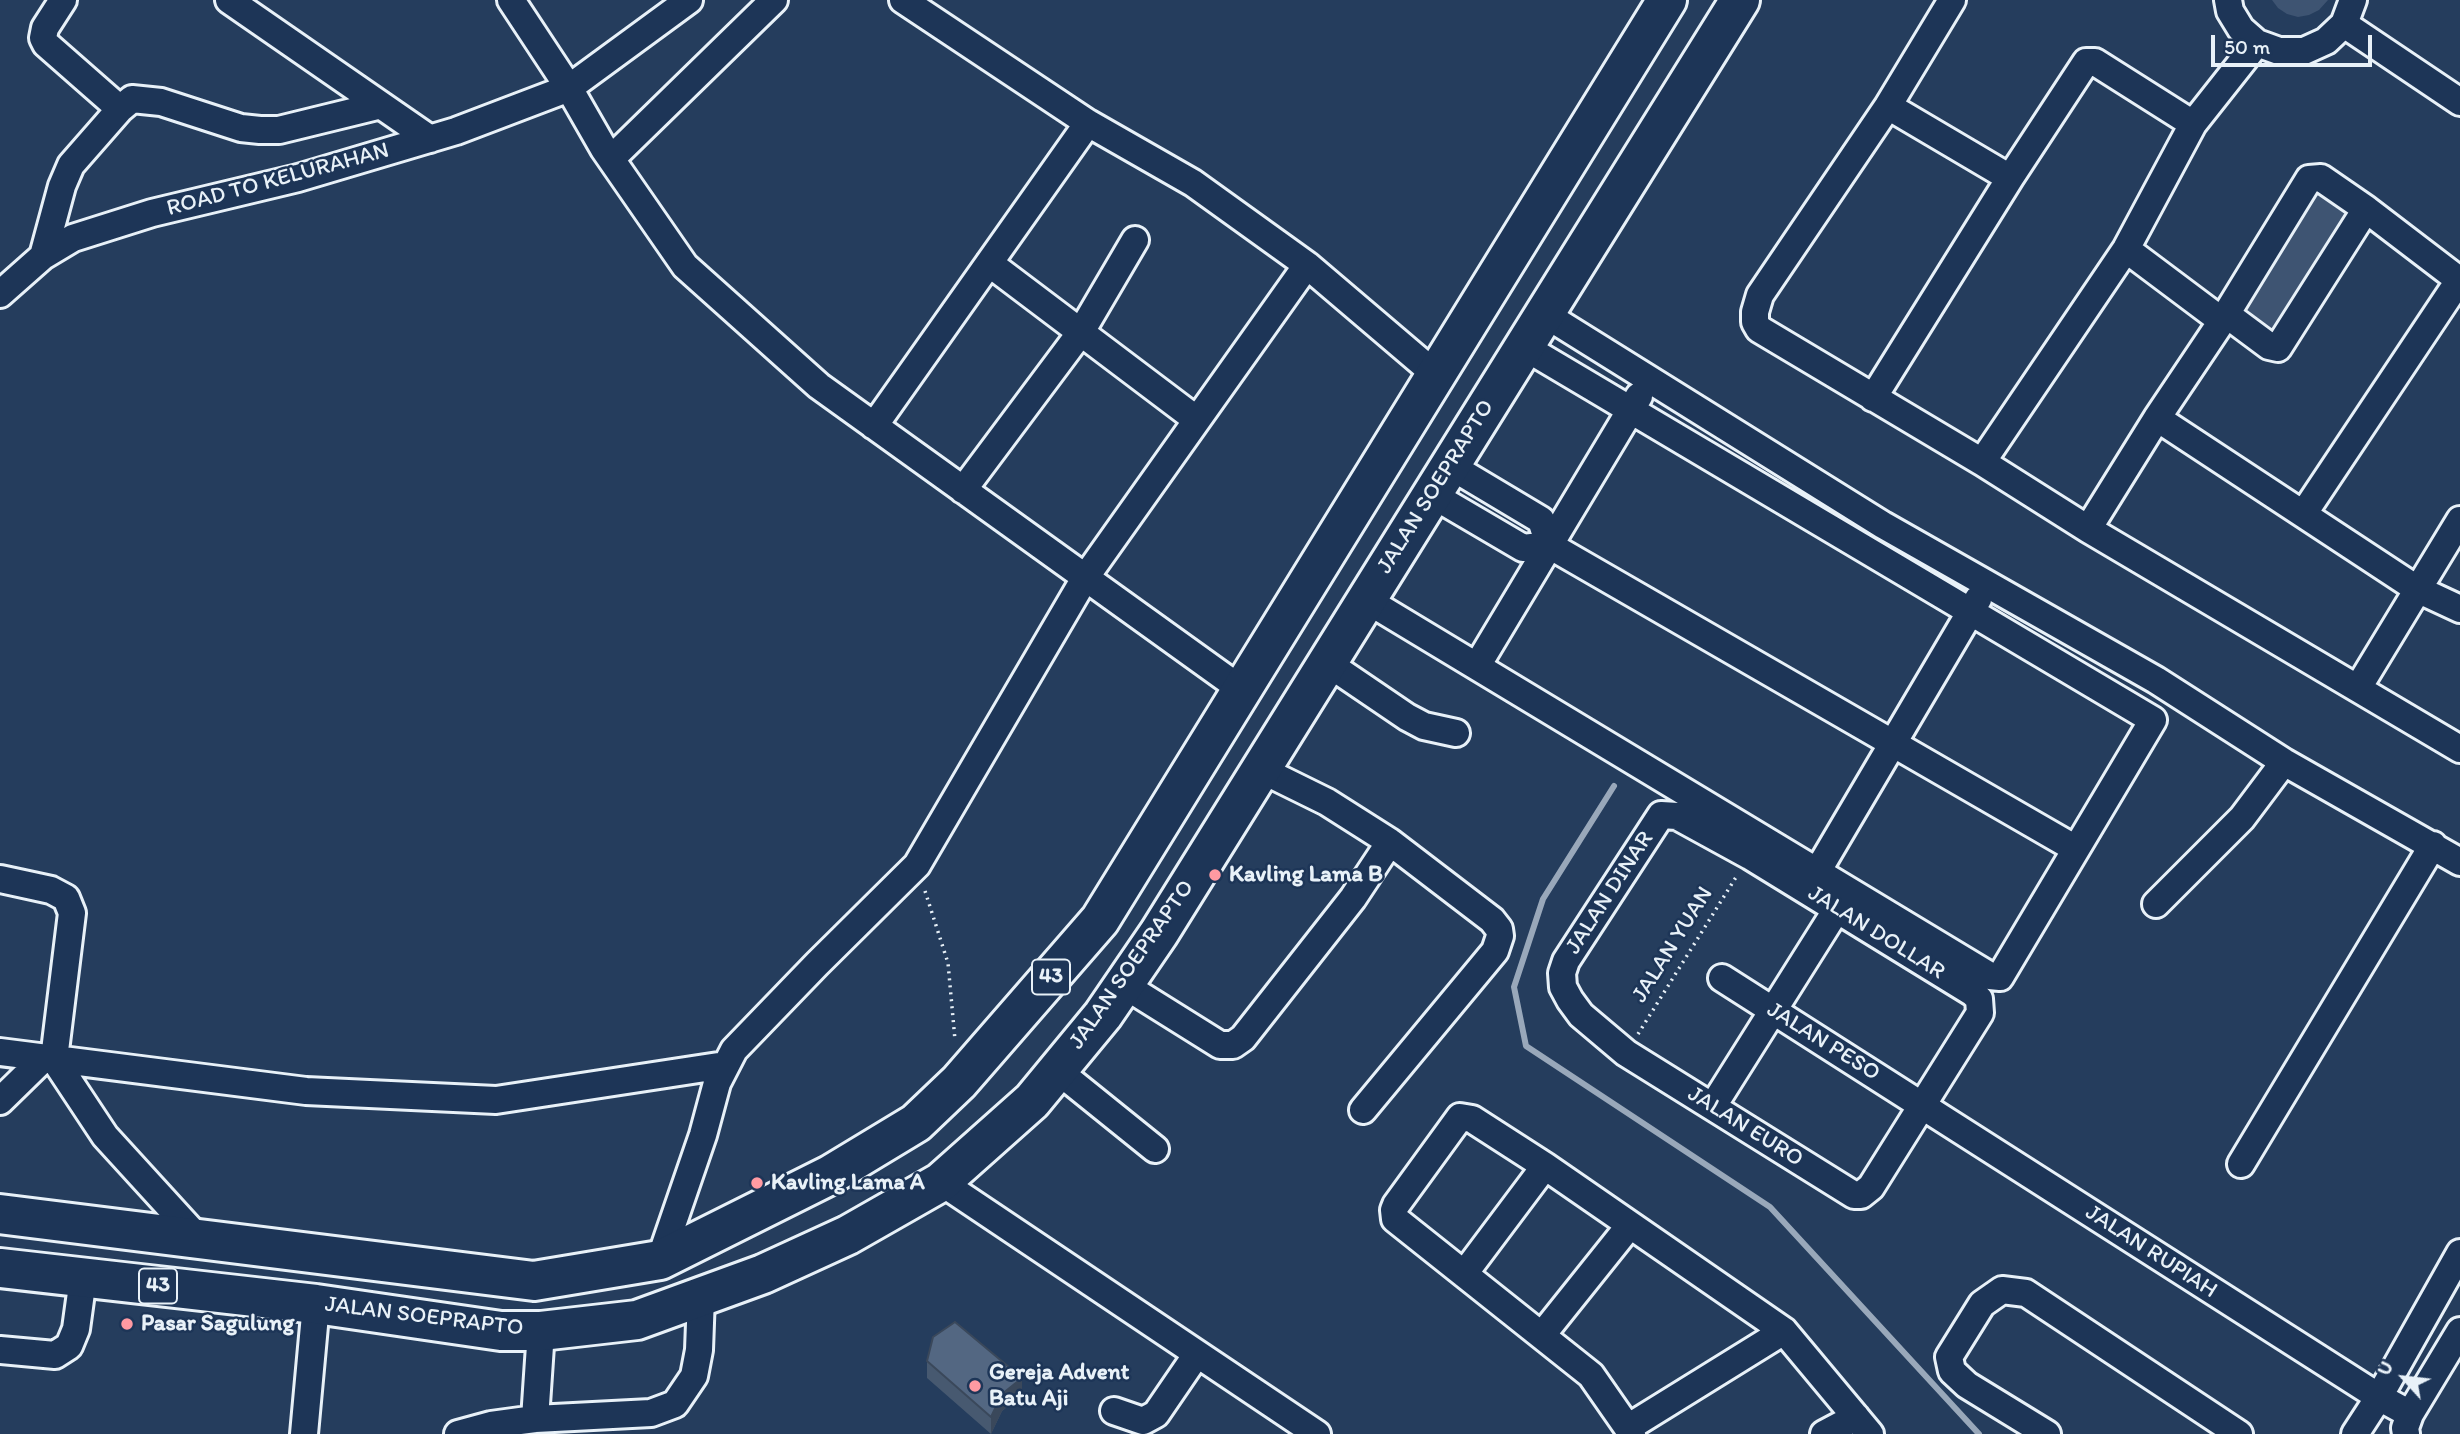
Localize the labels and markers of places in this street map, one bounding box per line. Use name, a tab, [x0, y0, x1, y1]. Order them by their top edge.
place label: Kavling Lama B	[1229, 861, 1383, 889]
marker: Kavling Lama B	[1207, 867, 1223, 883]
place label: Kavling Lama A	[771, 1169, 925, 1197]
marker: Kavling Lama A	[749, 1175, 765, 1191]
place label: Pasar Sagulung	[141, 1310, 294, 1338]
marker: Pasar Sagulung	[119, 1316, 135, 1332]
place label: Gereja Advent Batu Aji	[989, 1359, 1129, 1413]
marker: Gereja Advent Batu Aji	[967, 1378, 983, 1394]

